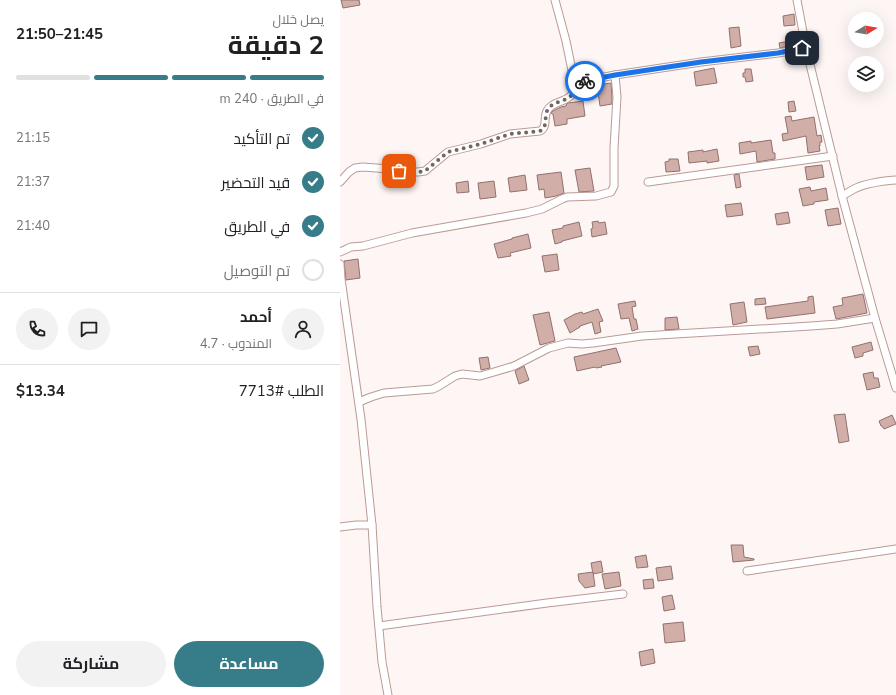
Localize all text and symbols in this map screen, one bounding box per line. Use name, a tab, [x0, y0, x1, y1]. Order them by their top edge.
text: يصل خلال	[272, 11, 324, 29]
north arrow	[848, 12, 884, 48]
map controls	[848, 12, 884, 92]
text: 21:45–21:50	[16, 24, 103, 44]
text: 2 دقيقة	[228, 28, 324, 63]
pin	[785, 31, 819, 65]
icon: home	[791, 37, 813, 59]
button: layers	[848, 56, 884, 92]
courier	[565, 61, 605, 101]
icon: bike	[574, 70, 596, 92]
text: في الطريق · 240 m	[219, 90, 324, 108]
icon: check	[302, 127, 324, 149]
text: 21:15	[16, 129, 50, 147]
text: تم التأكيد	[233, 129, 290, 149]
pin	[382, 154, 416, 188]
icon: bag	[388, 160, 410, 182]
icon: check	[302, 171, 324, 193]
text: 21:37	[16, 173, 50, 191]
text: قيد التحضير	[221, 173, 290, 193]
icon: check	[302, 215, 324, 237]
text: 21:40	[16, 217, 50, 235]
text: في الطريق	[224, 217, 290, 237]
text: تم التوصيل	[224, 261, 290, 281]
text: أحمد	[240, 307, 272, 327]
button: phone	[16, 308, 58, 350]
button: chat	[68, 308, 110, 350]
button: person	[282, 308, 324, 350]
text: المندوب · 4.7	[200, 335, 272, 353]
text: $13.34	[16, 381, 65, 401]
text: الطلب #7713	[239, 381, 324, 401]
button: مشاركة	[16, 641, 166, 687]
button: مساعدة	[174, 641, 324, 687]

